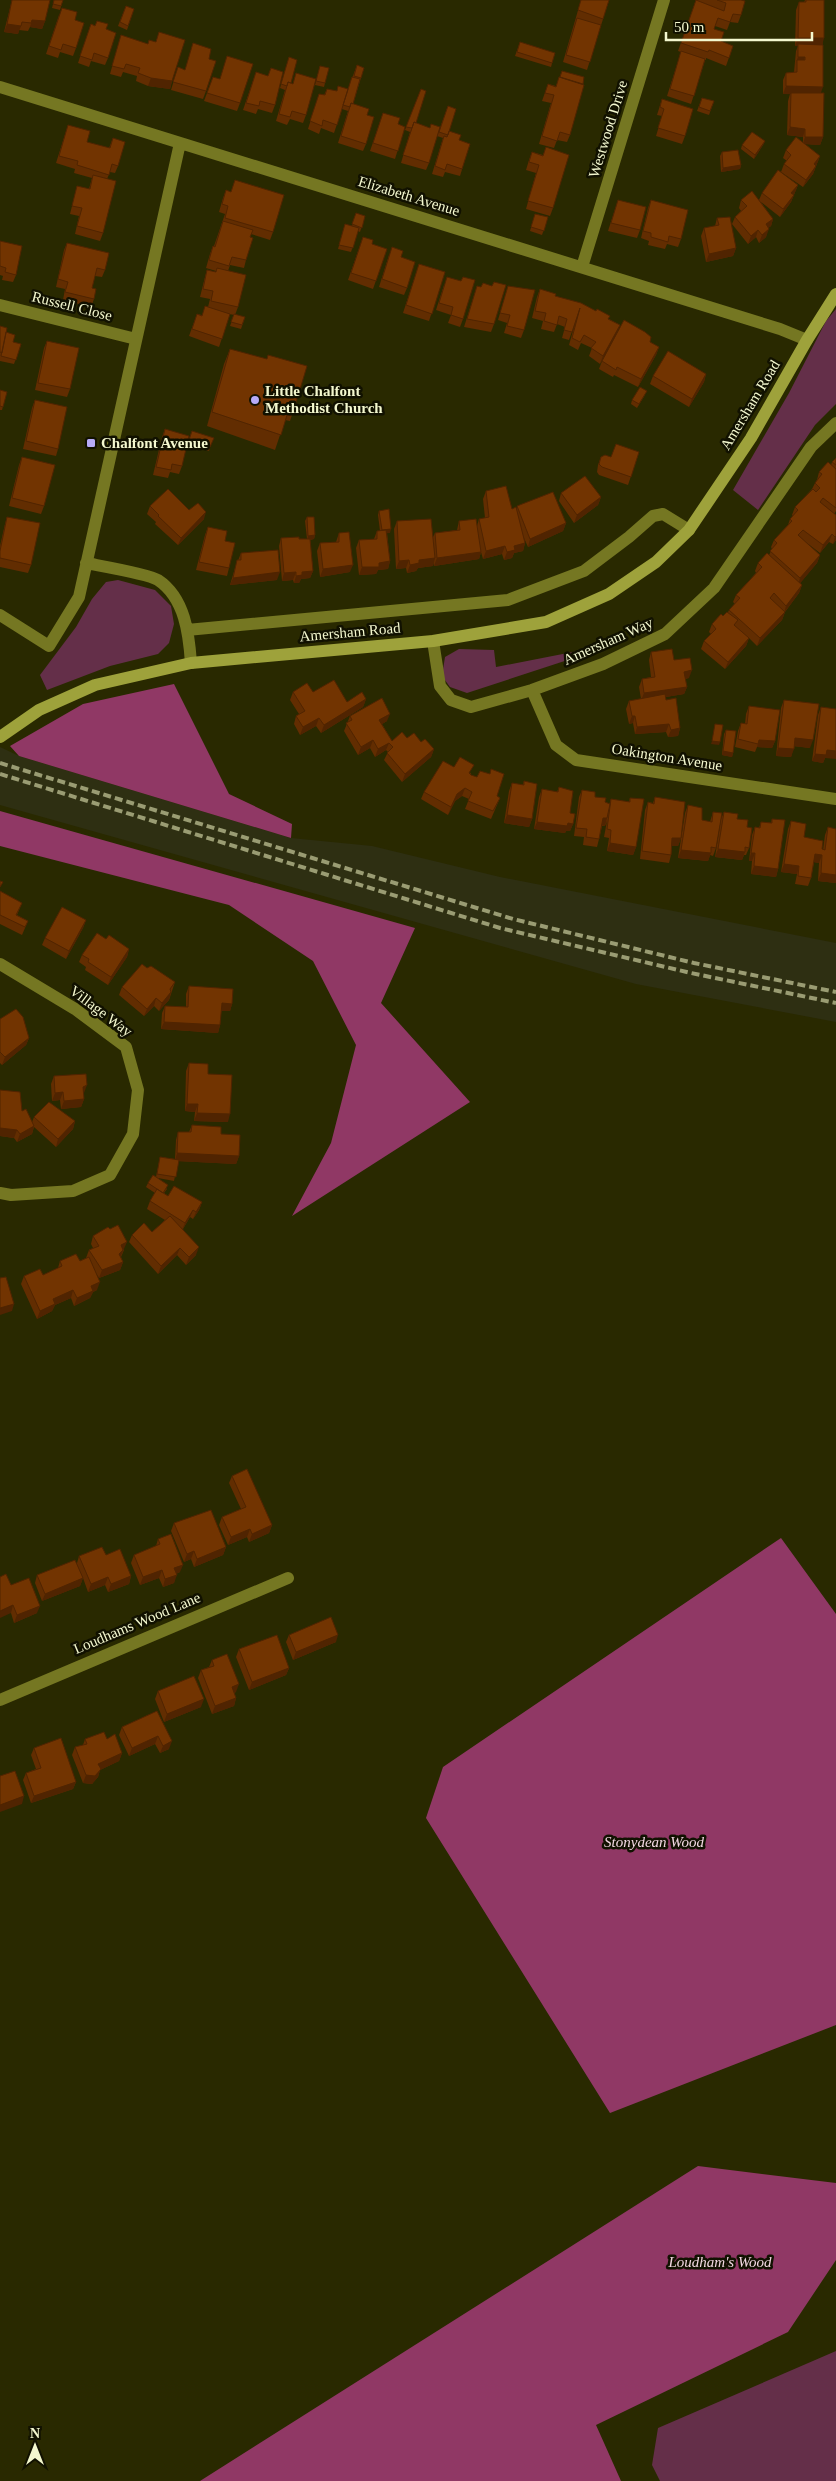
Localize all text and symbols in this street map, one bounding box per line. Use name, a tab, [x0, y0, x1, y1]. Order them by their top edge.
scale bar	[666, 10, 812, 42]
text: 50 m	[674, 19, 705, 35]
street label: Westwood Drive	[586, 78, 630, 180]
street label: Elizabeth Avenue	[356, 173, 462, 219]
street label: Russell Close	[30, 288, 114, 324]
street label: Amersham Road	[717, 357, 783, 453]
place label: Little Chalfont Methodist Church	[265, 383, 383, 416]
marker: Little Chalfont Methodist Church	[249, 394, 261, 406]
place label: Chalfont Avenue	[101, 435, 208, 451]
marker: Chalfont Avenue	[85, 437, 97, 449]
street label: Amersham Way	[561, 614, 656, 668]
street label: Amersham Road	[299, 620, 402, 644]
street label: Oakington Avenue	[611, 740, 724, 774]
street label: Village Way	[67, 982, 136, 1040]
street label: Loudhams Wood Lane	[71, 1589, 203, 1657]
park label: Stonydean Wood	[604, 1834, 704, 1850]
park label: Loudham's Wood	[667, 2254, 772, 2270]
north arrow	[10, 2421, 60, 2471]
text: N	[30, 2426, 40, 2441]

